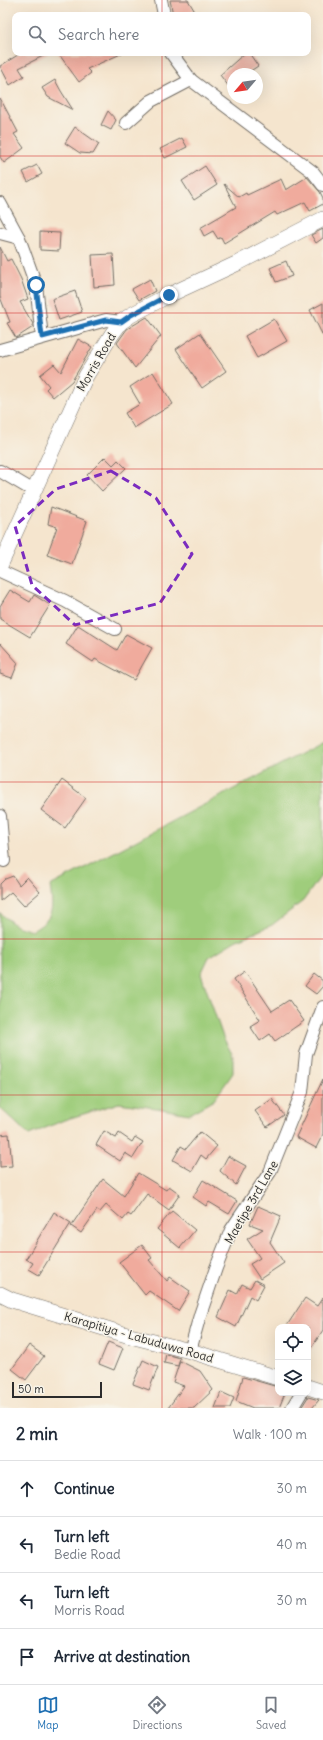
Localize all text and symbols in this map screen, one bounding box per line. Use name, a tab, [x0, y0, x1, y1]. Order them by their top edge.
search box	[12, 12, 311, 56]
icon: search	[26, 23, 48, 45]
text: Search here	[58, 25, 139, 44]
north arrow	[227, 68, 263, 104]
route start	[27, 276, 45, 294]
route end	[160, 286, 178, 304]
street label: Morris Road	[73, 330, 119, 394]
street label: Maetipe 3rd Lane	[221, 1158, 281, 1246]
street label: Karapitiya - Labuduwa Road	[63, 1308, 215, 1366]
map controls	[275, 1324, 311, 1396]
button: locate	[275, 1324, 311, 1360]
button: layers	[275, 1360, 311, 1396]
scale bar	[12, 1380, 102, 1399]
text: 50 m	[18, 1382, 44, 1396]
text: 2 min	[16, 1423, 58, 1445]
text: Walk · 100 m	[233, 1426, 307, 1443]
icon: ahead	[16, 1478, 38, 1500]
text: Continue	[54, 1479, 115, 1498]
text: 30 m	[277, 1480, 307, 1497]
text: Turn left	[54, 1527, 109, 1546]
icon: left	[16, 1534, 38, 1556]
text: 40 m	[276, 1536, 307, 1553]
text: Bedie Road	[54, 1546, 121, 1563]
text: Turn left	[54, 1583, 109, 1602]
icon: left	[16, 1590, 38, 1612]
text: 30 m	[277, 1592, 307, 1609]
text: Morris Road	[54, 1602, 125, 1619]
icon: arrive	[16, 1646, 38, 1668]
text: Arrive at destination	[54, 1647, 190, 1666]
tab: Map	[37, 1694, 59, 1732]
tab: Directions	[133, 1694, 182, 1732]
tab: Saved	[256, 1694, 286, 1732]

